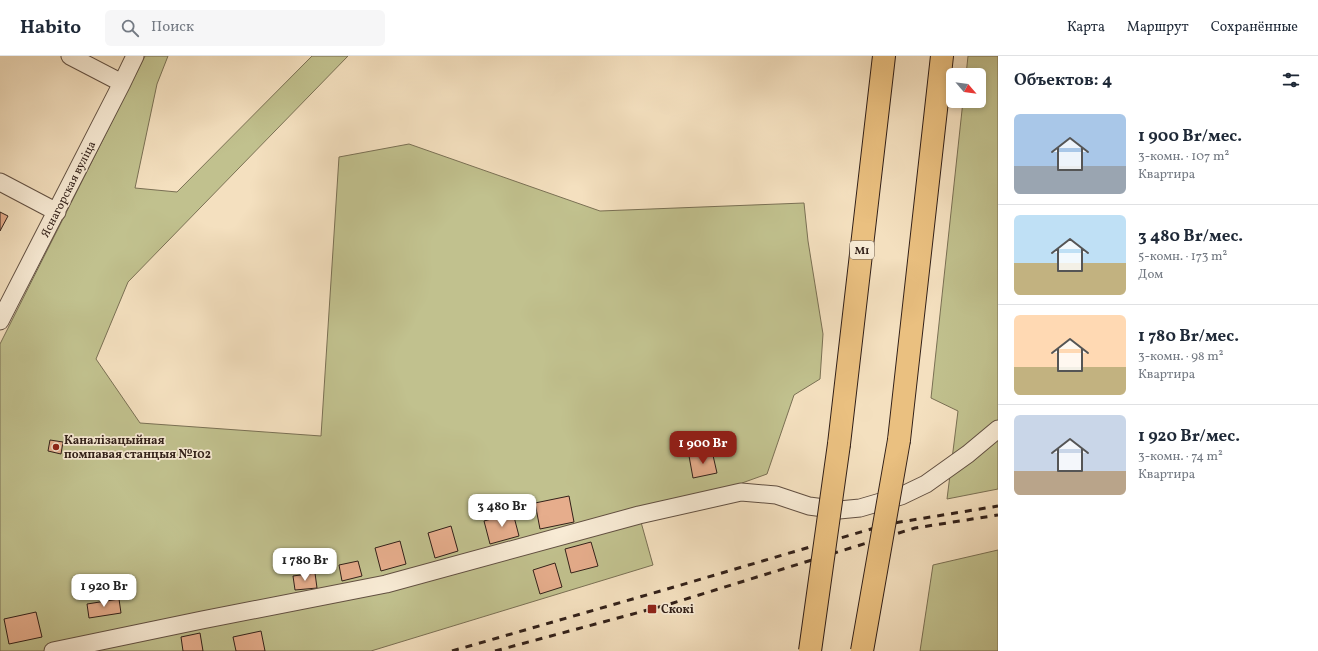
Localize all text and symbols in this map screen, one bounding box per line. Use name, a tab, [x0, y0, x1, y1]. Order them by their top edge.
search box	[105, 10, 385, 46]
text: Habito	[20, 15, 81, 41]
icon: search	[119, 17, 141, 39]
text: Поиск	[151, 17, 194, 38]
text: Карта	[1067, 18, 1105, 37]
text: Маршрут	[1127, 18, 1189, 37]
text: Сохранённые	[1211, 18, 1298, 37]
north arrow	[946, 68, 986, 108]
map controls	[946, 68, 986, 108]
text: Объектов: 4	[1014, 69, 1112, 92]
icon: filters	[1280, 69, 1302, 91]
text: 1 900 Br/мес.	[1138, 125, 1242, 148]
icon: home	[1046, 130, 1094, 178]
street label: Яснагорская вуліца	[38, 138, 100, 241]
text: 3-комн. · 107 m²	[1138, 148, 1229, 166]
text: Квартира	[1138, 166, 1195, 184]
text: 3 480 Br/мес.	[1138, 225, 1243, 248]
icon: home	[1046, 231, 1094, 279]
road number: М1	[850, 241, 874, 259]
text: 5-комн. · 173 m²	[1138, 248, 1227, 266]
text: Дом	[1138, 266, 1163, 284]
text: 1 780 Br/мес.	[1138, 325, 1239, 348]
icon: home	[1046, 331, 1094, 379]
text: 3-комн. · 98 m²	[1138, 348, 1223, 366]
text: Квартира	[1138, 366, 1195, 384]
text: 1 920 Br/мес.	[1138, 425, 1240, 448]
pin: 1 900 Br	[662, 431, 744, 465]
icon: home	[1046, 431, 1094, 479]
place label: Каналізацыйная помпавая станцыя №102	[64, 433, 211, 463]
text: 1 900 Br	[679, 435, 727, 453]
marker: Каналізацыйная помпавая станцыя №102	[51, 442, 61, 452]
text: 3-комн. · 74 m²	[1138, 448, 1223, 466]
text: Квартира	[1138, 466, 1195, 484]
pin: 3 480 Br	[461, 494, 543, 528]
text: 3 480 Br	[477, 498, 527, 516]
pin: 1 780 Br	[264, 548, 346, 582]
text: 1 780 Br	[282, 552, 328, 570]
pin: 1 920 Br	[63, 574, 145, 608]
text: 1 920 Br	[80, 578, 128, 596]
place label: Скокі	[661, 602, 694, 618]
marker: Скокі	[646, 603, 658, 615]

